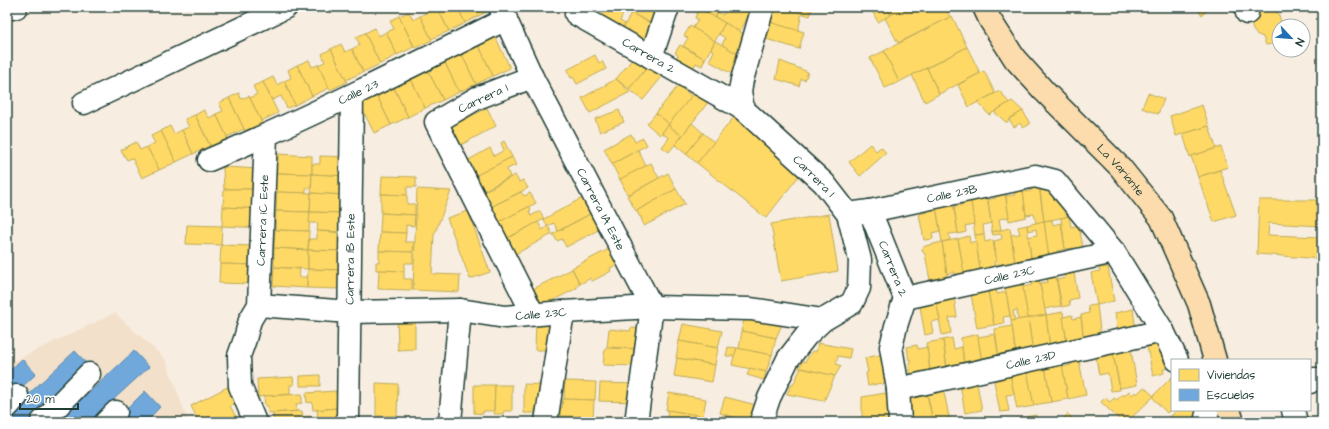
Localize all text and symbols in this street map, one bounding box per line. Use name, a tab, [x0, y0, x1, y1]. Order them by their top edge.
north arrow	[1271, 18, 1311, 58]
street label: Carrera 2	[619, 34, 678, 78]
text: N	[1291, 36, 1308, 49]
street label: Calle 23	[336, 75, 381, 109]
street label: Carrera 1	[455, 79, 511, 117]
street label: La Variante	[1093, 140, 1149, 200]
street label: Carrera 1	[789, 151, 839, 202]
street label: Carrera 1A Este	[572, 165, 629, 254]
street label: Carrera 1C Este	[253, 174, 273, 266]
street label: Calle 23B	[925, 180, 979, 208]
street label: Carrera 1B Este	[341, 213, 360, 305]
street label: Carrera 2	[874, 238, 912, 299]
street label: Calle 23C	[983, 262, 1037, 289]
street label: Calle 23C	[515, 304, 568, 325]
street label: Calle 23D	[1004, 347, 1058, 374]
legend	[1171, 359, 1311, 411]
text: Viviendas	[1207, 367, 1255, 384]
scale bar	[20, 385, 78, 411]
text: Escuelas	[1207, 387, 1254, 404]
text: 20 m	[26, 391, 55, 408]

